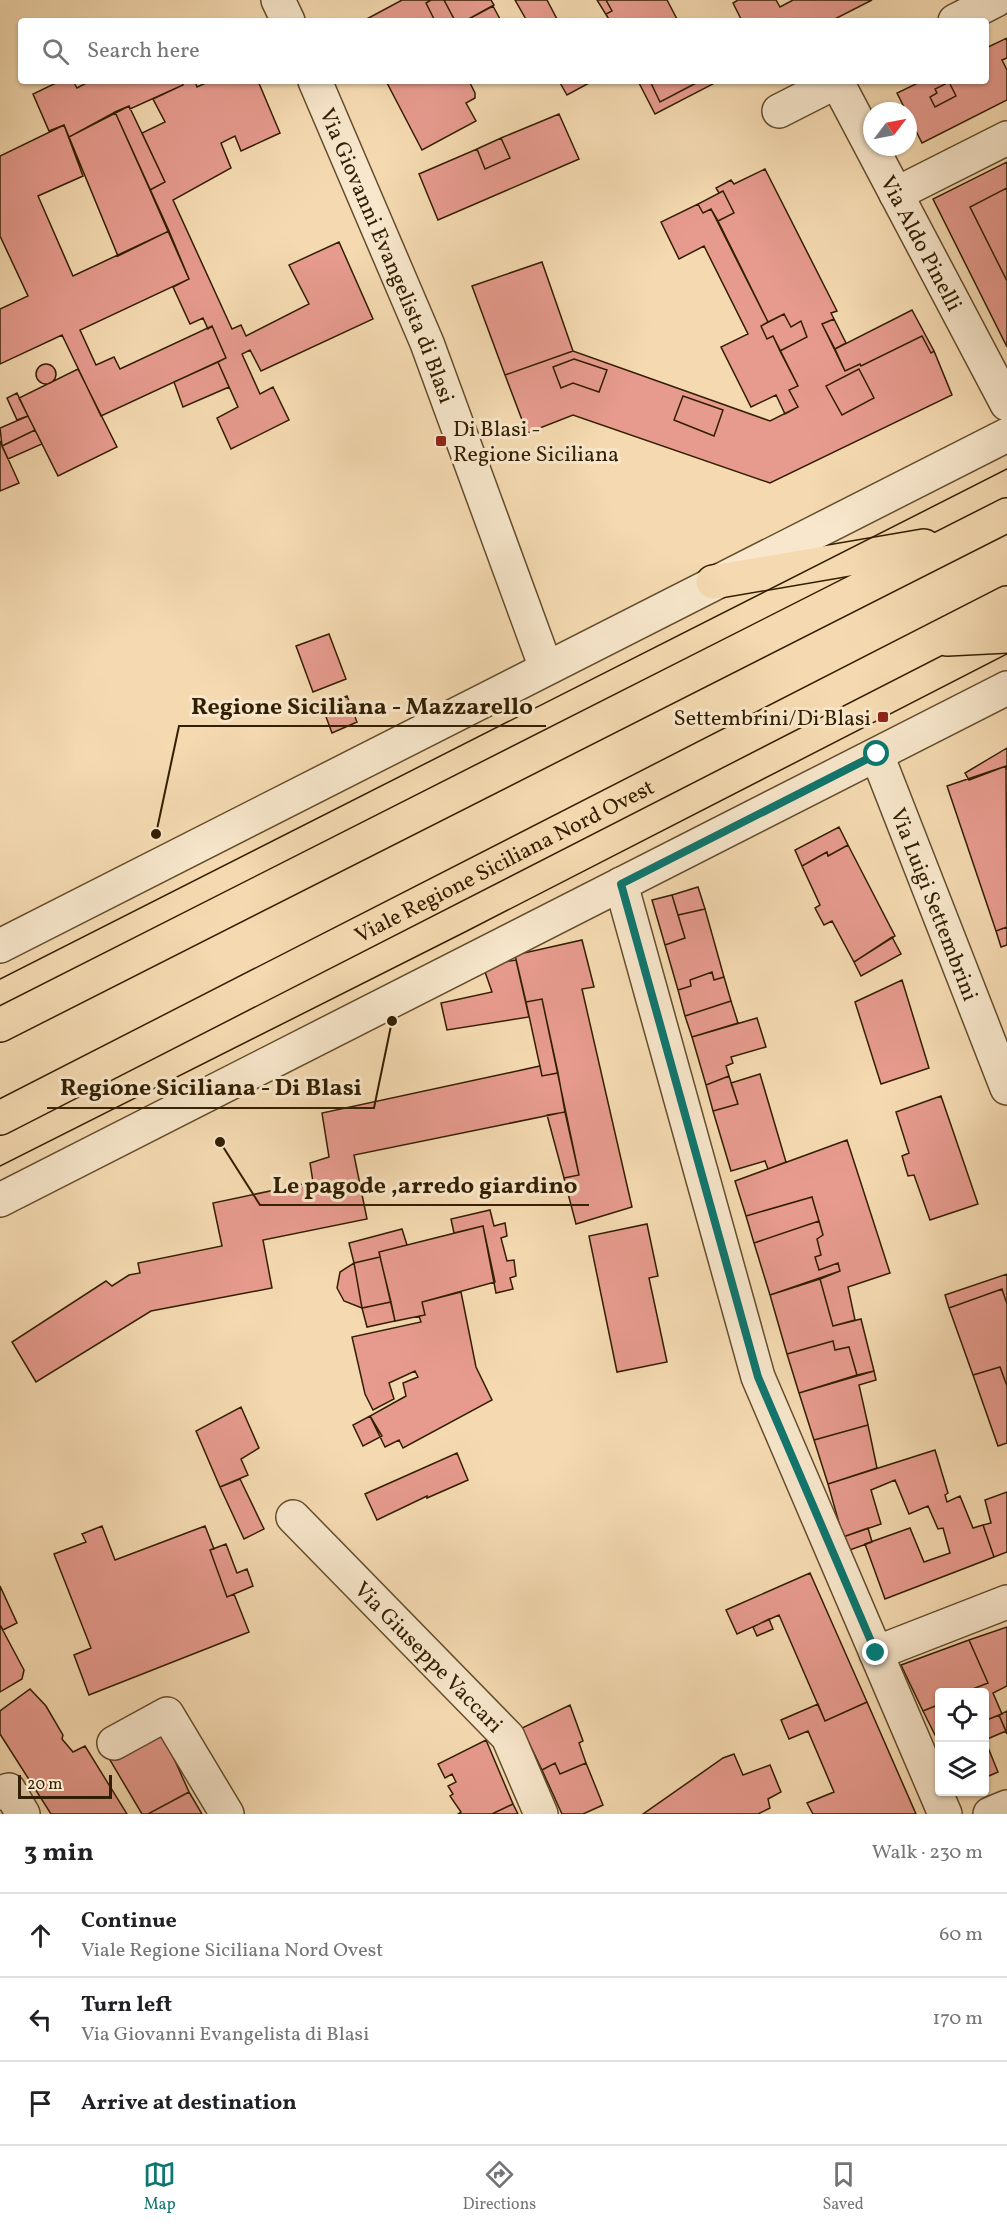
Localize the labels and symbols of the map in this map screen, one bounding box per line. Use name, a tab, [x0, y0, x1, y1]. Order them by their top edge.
north arrow	[863, 102, 917, 156]
street label: Via Giovanni Evangelista di Blasi	[310, 104, 461, 408]
street label: Via Aldo Pinelli	[871, 171, 968, 317]
place label: Di Blasi - Regione Siciliana	[453, 415, 619, 471]
marker: Di Blasi - Regione Siciliana	[434, 434, 448, 448]
callout: Regione Siciliana - Mazzarello	[179, 684, 546, 726]
text: Regione Siciliana - Mazzarello	[191, 691, 533, 725]
place label: Settembrini/Di Blasi	[674, 704, 871, 735]
marker: Settembrini/Di Blasi	[876, 710, 890, 724]
route start	[863, 740, 889, 766]
street label: Viale Regione Siciliana Nord Ovest	[350, 773, 660, 952]
street label: Via Luigi Settembrini	[881, 804, 985, 1006]
callout: Regione Siciliana - Di Blasi	[47, 1066, 374, 1108]
text: Regione Siciliana - Di Blasi	[60, 1072, 362, 1106]
callout: Le pagode ,arredo giardino	[260, 1163, 589, 1205]
text: Le pagode ,arredo giardino	[273, 1170, 578, 1204]
street label: Via Giuseppe Vaccari	[346, 1575, 509, 1741]
route end	[862, 1639, 888, 1665]
scale bar	[18, 1772, 112, 1800]

